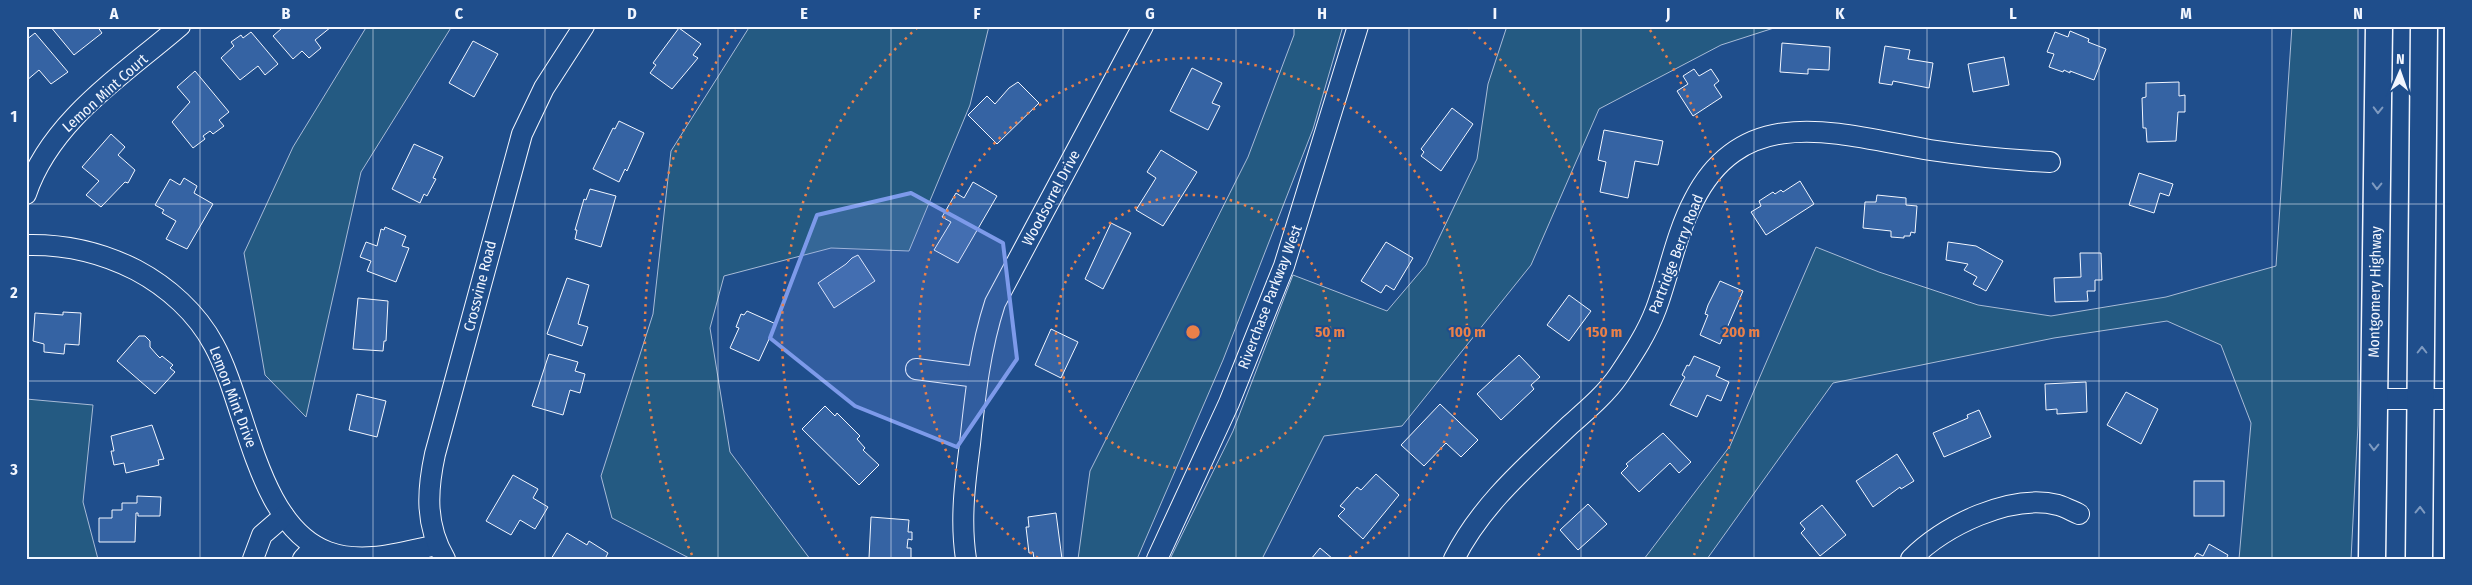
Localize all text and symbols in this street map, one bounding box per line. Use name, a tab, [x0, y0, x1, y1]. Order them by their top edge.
text: A	[109, 4, 119, 23]
text: B	[282, 4, 291, 23]
text: C	[455, 4, 464, 23]
text: D	[627, 4, 637, 23]
text: E	[800, 4, 808, 23]
text: F	[973, 4, 981, 23]
text: G	[1145, 4, 1155, 23]
text: H	[1317, 4, 1327, 23]
text: I	[1493, 4, 1497, 23]
text: J	[1665, 4, 1670, 23]
text: K	[1835, 4, 1845, 23]
text: L	[2009, 4, 2017, 23]
text: M	[2180, 4, 2192, 23]
text: N	[2353, 4, 2363, 23]
north arrow	[2374, 48, 2424, 98]
street label: Lemon Mint Court	[59, 50, 151, 136]
text: N	[2396, 51, 2405, 68]
one-way arrow	[2373, 106, 2383, 114]
text: 1	[11, 107, 17, 126]
street label: Woodsorrel Drive	[1018, 147, 1084, 249]
one-way arrow	[2372, 182, 2382, 190]
street label: Partridge Berry Road	[1645, 192, 1707, 316]
street label: Riverchase Parkway West	[1234, 222, 1306, 372]
street label: Montgomery Highway	[2365, 226, 2385, 358]
street label: Crossvine Road	[460, 239, 500, 333]
text: 2	[9, 283, 18, 302]
centre of rings	[1184, 323, 1202, 341]
text: 50 m	[1315, 323, 1345, 341]
text: 100 m	[1448, 323, 1486, 341]
text: 150 m	[1586, 323, 1622, 341]
text: 200 m	[1721, 323, 1760, 341]
street label: Lemon Mint Drive	[205, 344, 261, 450]
one-way arrow	[2417, 346, 2427, 354]
one-way arrow	[2368, 444, 2379, 452]
text: 3	[9, 460, 18, 479]
one-way arrow	[2415, 506, 2425, 514]

